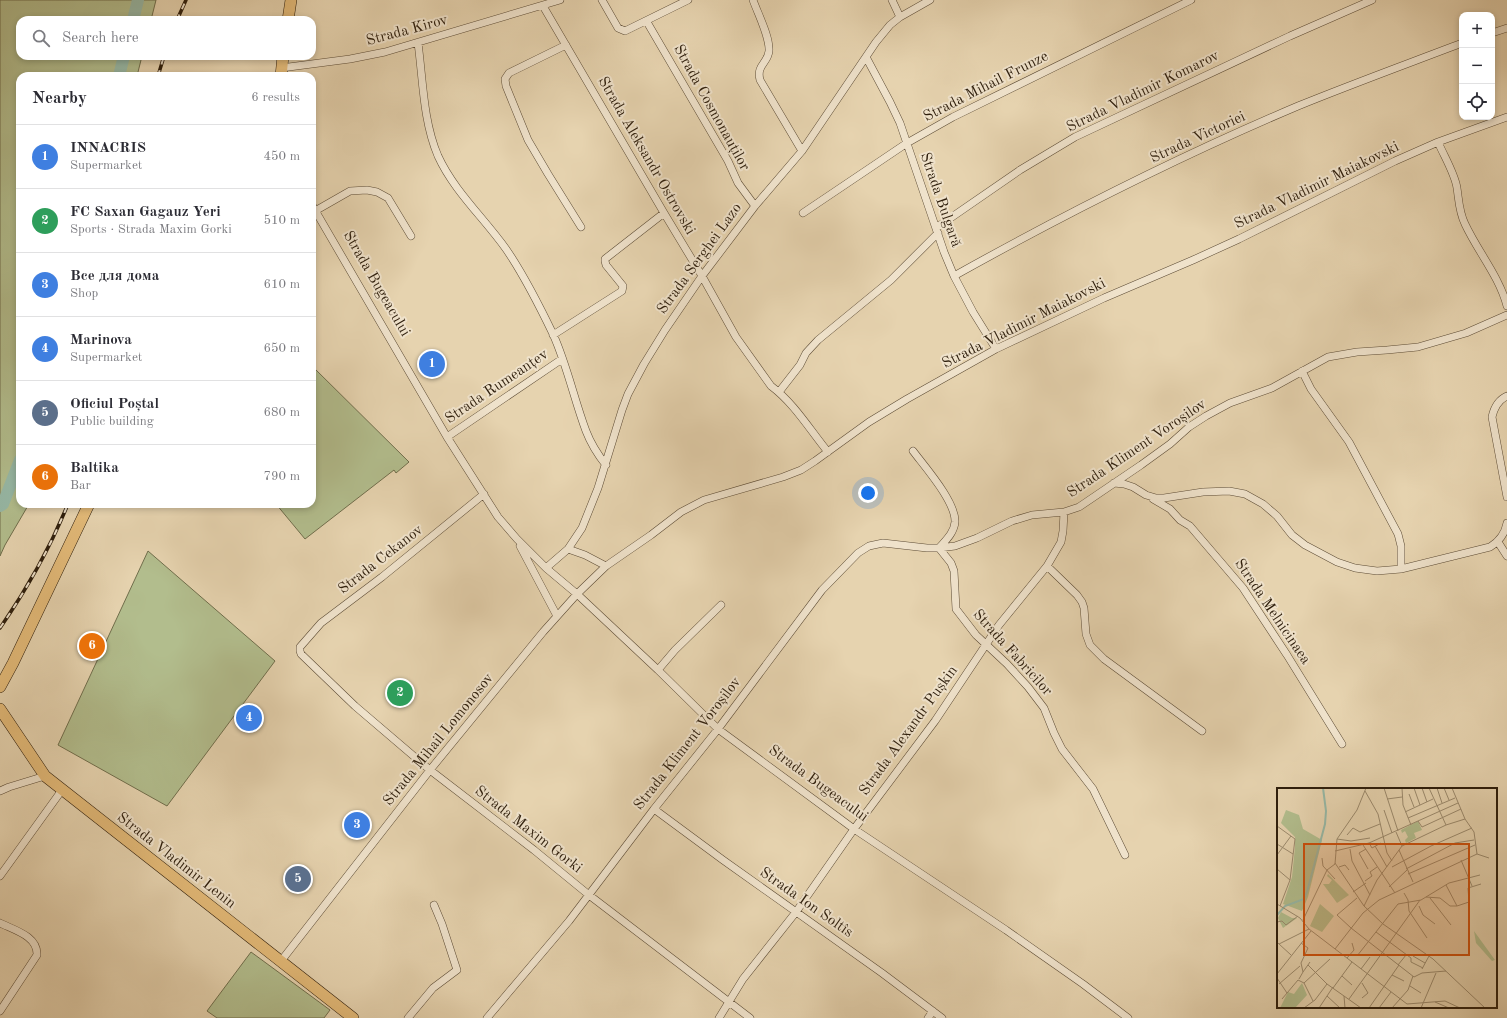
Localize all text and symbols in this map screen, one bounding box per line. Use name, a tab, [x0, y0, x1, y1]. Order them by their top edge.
map controls	[1459, 12, 1495, 120]
button: +	[1459, 12, 1495, 48]
street label: Strada Kirov	[365, 13, 449, 49]
search box	[16, 16, 316, 60]
icon: search	[30, 27, 52, 49]
text: Search here	[62, 31, 139, 46]
street label: Strada Cosmonauților	[670, 43, 752, 173]
street label: Strada Vladimir Komarov	[1064, 48, 1222, 136]
button: −	[1459, 48, 1495, 84]
street label: Strada Mihail Frunze	[921, 49, 1051, 125]
street label: Strada Aleksandr Ostrovski	[595, 75, 697, 237]
button: locate	[1459, 84, 1495, 120]
text: Nearby	[32, 90, 87, 107]
text: 6 results	[251, 91, 300, 104]
street label: Strada Victoriei	[1148, 109, 1248, 167]
street label: Strada Vladimir Maiakovski	[1232, 140, 1402, 232]
text: INNACRIS	[70, 141, 146, 156]
text: 1	[41, 150, 49, 163]
text: 450 m	[263, 150, 300, 163]
street label: Strada Bulgară	[917, 151, 963, 250]
text: Supermarket	[70, 159, 142, 172]
street label: Strada Serghei Lazo	[655, 201, 745, 317]
text: FC Saxan Gagauz Yeri	[70, 205, 221, 220]
text: 2	[41, 214, 49, 227]
text: 510 m	[263, 214, 300, 227]
text: Sports · Strada Maxim Gorki	[70, 223, 232, 236]
street label: Strada Bugeacului	[340, 229, 412, 339]
text: Все для дома	[70, 269, 159, 284]
street label: Strada Vladimir Maiakovski	[940, 276, 1108, 372]
text: 3	[41, 278, 49, 291]
text: 610 m	[263, 278, 300, 291]
text: Shop	[70, 287, 98, 300]
text: Marinova	[70, 333, 132, 348]
text: 4	[41, 342, 49, 355]
text: 650 m	[263, 342, 300, 355]
street label: Strada Rumeanțev	[443, 347, 551, 427]
pin: 1	[419, 349, 445, 379]
text: Supermarket	[70, 351, 142, 364]
text: Oficiul Poștal	[70, 397, 159, 412]
street label: Strada Kliment Voroșilov	[1065, 397, 1209, 501]
text: 5	[41, 406, 49, 419]
text: 680 m	[263, 406, 300, 419]
text: Public building	[70, 415, 154, 428]
text: Baltika	[70, 461, 119, 476]
text: 6	[41, 470, 49, 483]
text: 790 m	[263, 470, 300, 483]
text: Bar	[70, 479, 91, 492]
your location	[858, 483, 878, 503]
street label: Strada Cekanov	[336, 522, 426, 597]
street label: Strada Melnicinaea	[1231, 557, 1313, 668]
street label: Strada Fabricilor	[970, 607, 1054, 699]
pin: 6	[79, 631, 105, 661]
street label: Strada Alexandr Pușkin	[857, 663, 961, 799]
street label: Strada Mihail Lomonosov	[381, 671, 497, 809]
street label: Strada Kliment Voroșilov	[632, 675, 744, 813]
pin: 2	[387, 678, 413, 708]
pin: 4	[236, 703, 262, 733]
street label: Strada Bugeacului	[765, 743, 871, 825]
street label: Strada Maxim Gorki	[471, 784, 585, 876]
inset map	[1277, 788, 1497, 1008]
street label: Strada Vladimir Lenin	[114, 810, 238, 912]
pin: 3	[344, 810, 370, 840]
pin: 5	[285, 864, 311, 894]
street label: Strada Ion Soltîs	[757, 865, 855, 941]

